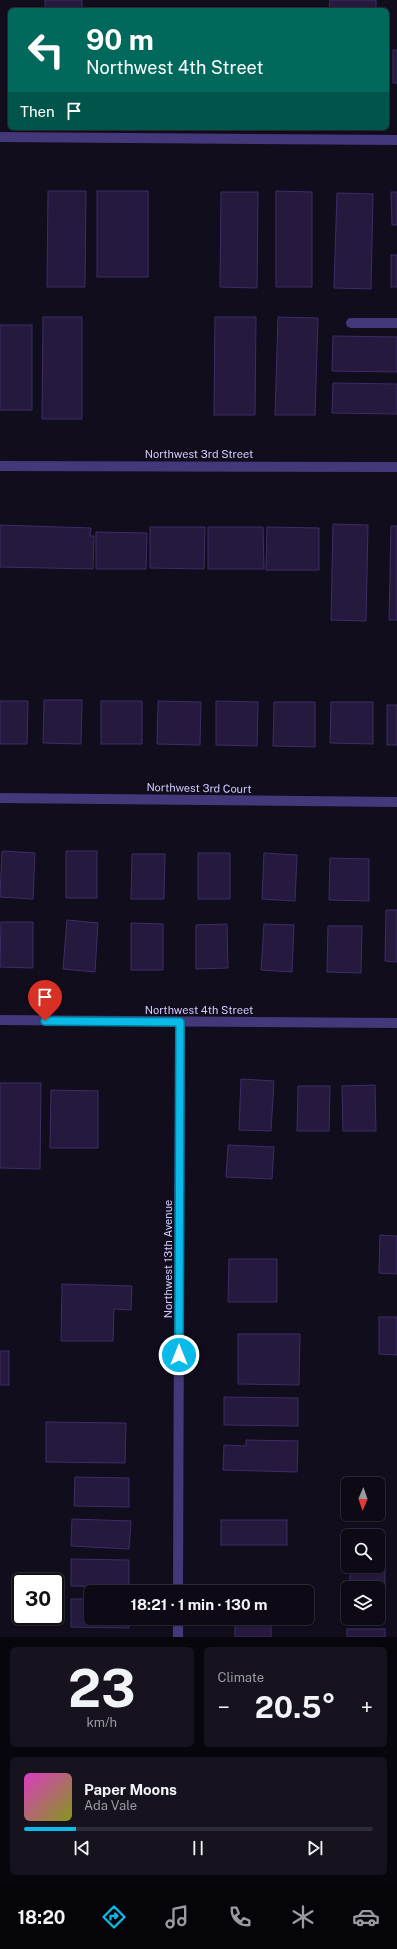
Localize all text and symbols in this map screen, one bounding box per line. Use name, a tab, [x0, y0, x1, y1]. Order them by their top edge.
text: 90 m	[86, 23, 154, 56]
icon: left	[20, 24, 72, 76]
text: Northwest 4th Street	[86, 57, 263, 78]
icon: arrive	[63, 100, 85, 122]
text: Then	[20, 103, 55, 120]
street label: Northwest 3rd Street	[145, 448, 253, 460]
street label: Northwest 3rd Court	[146, 781, 252, 795]
pin	[28, 980, 62, 1021]
icon: arrive	[34, 986, 56, 1008]
street label: Northwest 4th Street	[145, 1004, 253, 1016]
street label: Northwest 13th Avenue	[162, 1200, 174, 1318]
position arrow	[158, 1334, 200, 1376]
north arrow	[341, 1477, 385, 1521]
map controls	[341, 1477, 385, 1625]
button: search	[341, 1529, 385, 1573]
speed limit sign: 30	[12, 1573, 64, 1625]
button: layers	[341, 1581, 385, 1625]
text: 18:21 · 1 min · 130 m	[131, 1596, 268, 1613]
text: 23	[68, 1658, 136, 1719]
text: Climate	[218, 1670, 264, 1685]
text: 20.5°	[255, 1689, 336, 1725]
text: −	[218, 1694, 230, 1720]
text: +	[361, 1694, 373, 1720]
text: km/h	[86, 1715, 117, 1730]
text: Paper Moons	[84, 1781, 177, 1798]
text: Ada Vale	[84, 1798, 137, 1813]
icon: previous	[71, 1837, 93, 1859]
icon: pause	[187, 1837, 209, 1859]
icon: next	[304, 1837, 326, 1859]
icon: directions	[100, 1903, 128, 1931]
icon: music	[163, 1903, 191, 1931]
icon: phone	[226, 1903, 254, 1931]
icon: climate	[289, 1903, 317, 1931]
icon: car	[352, 1903, 380, 1931]
text: 18:20	[17, 1907, 65, 1928]

